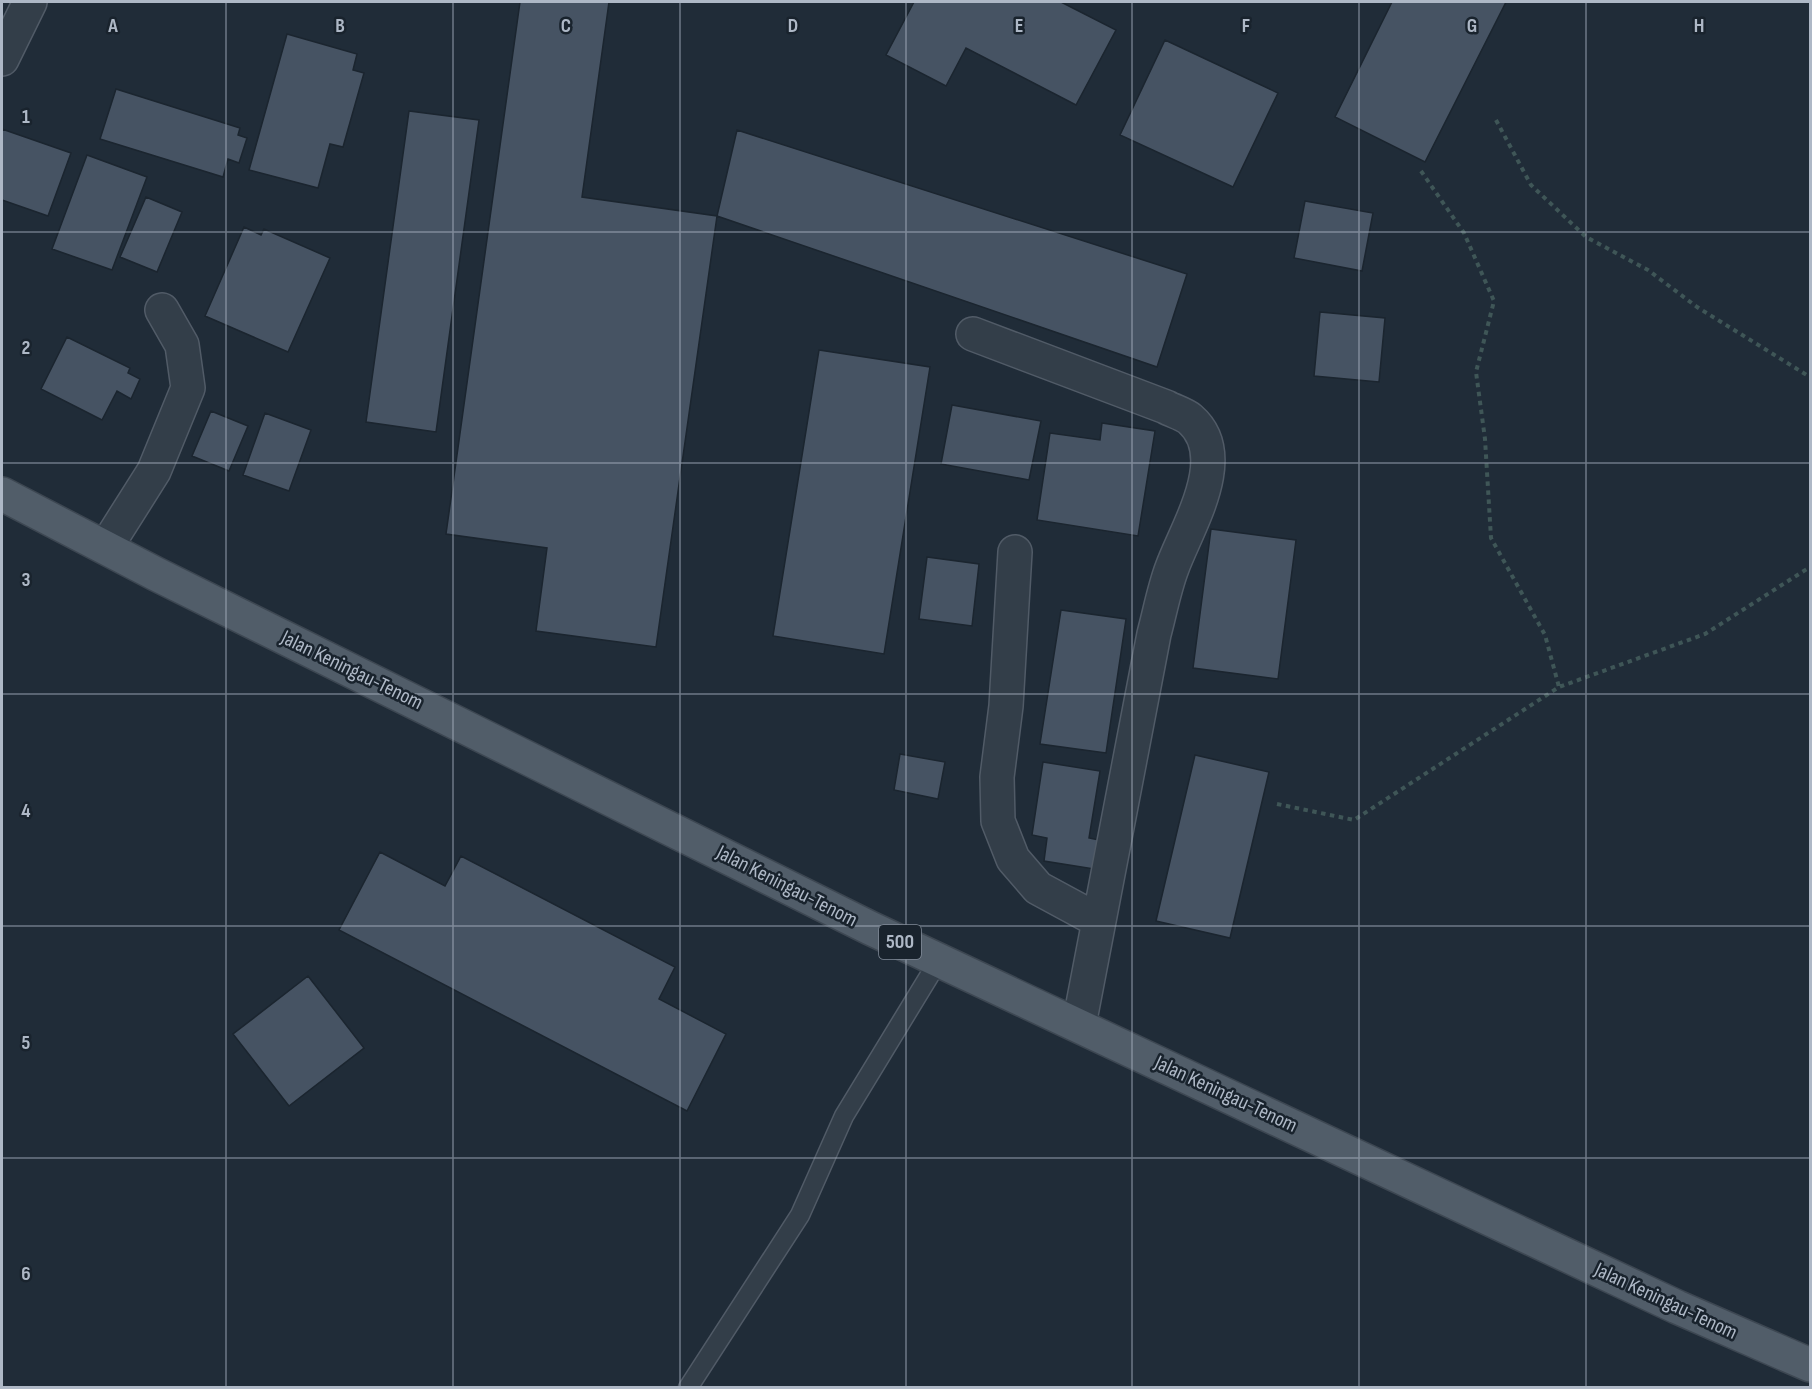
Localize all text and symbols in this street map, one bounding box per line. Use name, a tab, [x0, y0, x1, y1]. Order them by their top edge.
text: A	[107, 14, 118, 38]
text: B	[335, 14, 345, 38]
text: C	[561, 14, 571, 38]
text: D	[788, 14, 798, 38]
text: E	[1015, 14, 1023, 38]
text: F	[1242, 14, 1250, 38]
text: G	[1467, 14, 1477, 38]
text: H	[1694, 14, 1704, 38]
text: 1	[22, 105, 30, 129]
text: 2	[22, 336, 30, 360]
text: 3	[22, 568, 31, 592]
street label: Jalan Keningau-Tenom	[276, 624, 427, 715]
text: 4	[21, 799, 31, 823]
street label: Jalan Keningau-Tenom	[712, 839, 862, 932]
road number: 500	[879, 925, 921, 959]
text: 5	[22, 1031, 31, 1055]
street label: Jalan Keningau-Tenom	[1150, 1050, 1301, 1138]
street label: Jalan Keningau-Tenom	[1590, 1257, 1741, 1345]
text: 6	[21, 1262, 31, 1286]

